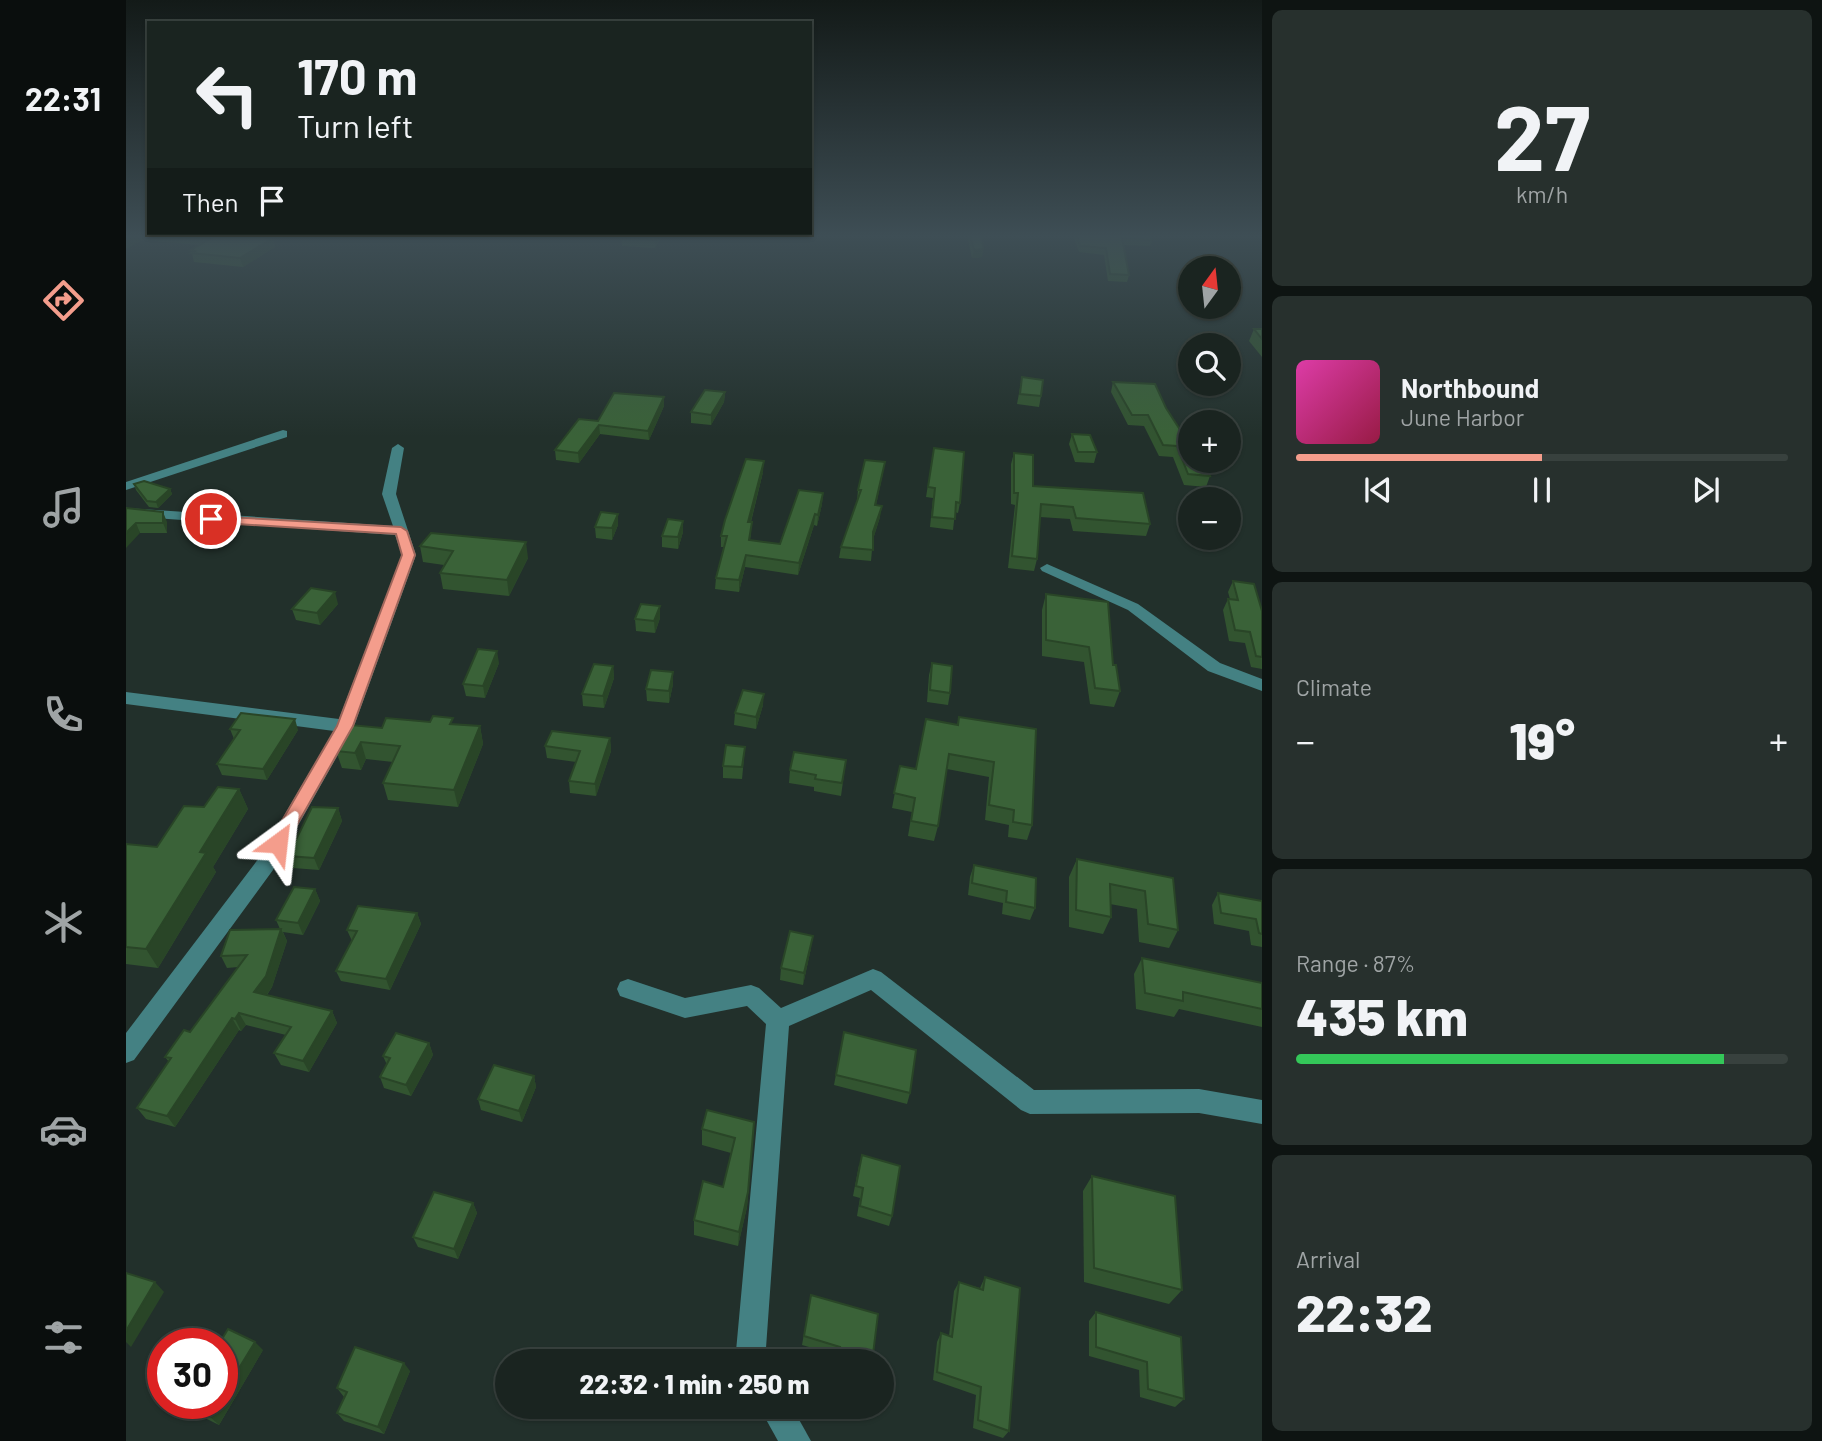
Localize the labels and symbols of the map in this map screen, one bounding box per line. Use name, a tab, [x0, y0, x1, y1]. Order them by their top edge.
north arrow	[1178, 256, 1241, 318]
pin	[181, 489, 241, 549]
position arrow	[241, 806, 315, 880]
speed limit sign: 30	[147, 1328, 238, 1419]

